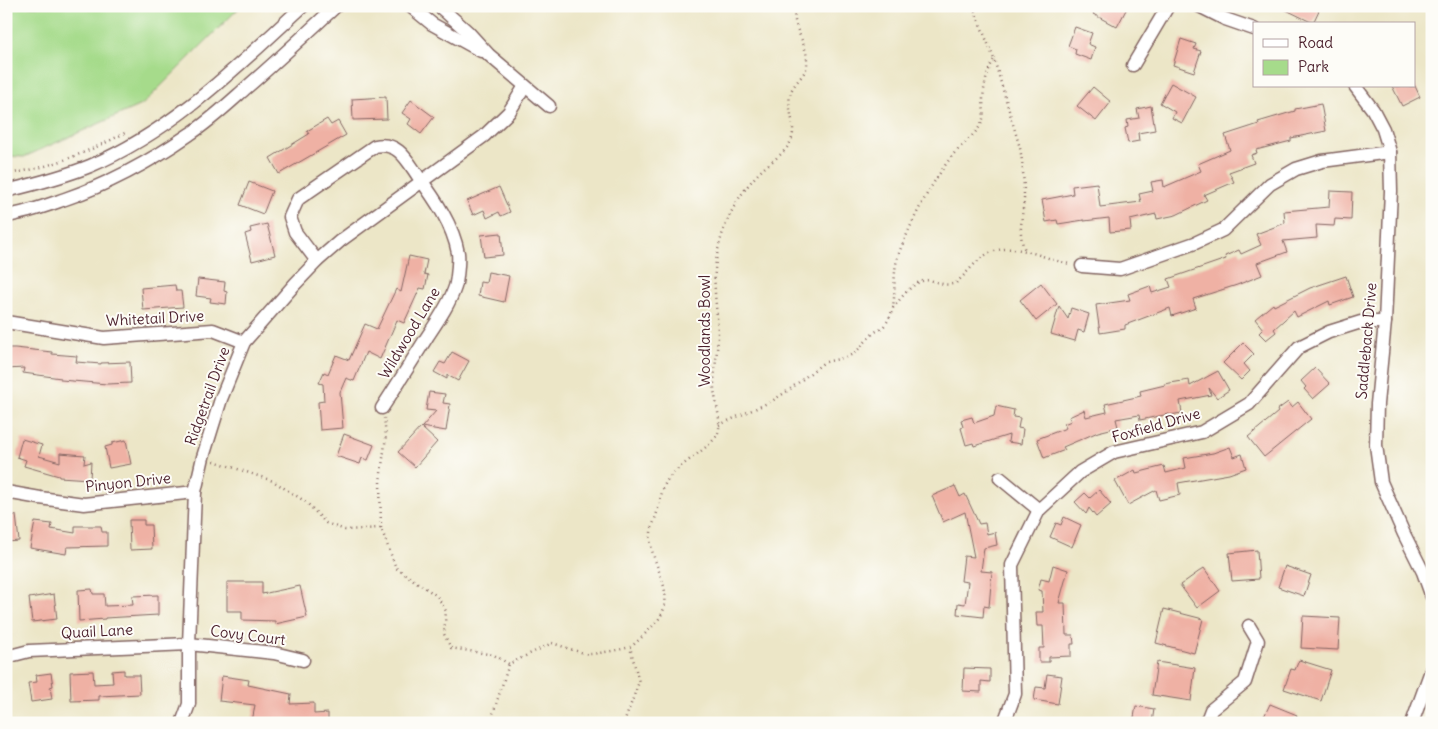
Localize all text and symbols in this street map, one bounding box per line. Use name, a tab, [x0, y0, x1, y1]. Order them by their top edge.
legend	[1253, 22, 1416, 88]
text: Road	[1298, 33, 1333, 52]
text: Park	[1298, 57, 1329, 76]
street label: Woodlands Bowl	[695, 275, 714, 387]
street label: Saddleback Drive	[1351, 282, 1381, 400]
street label: Wildwood Lane	[374, 284, 444, 382]
street label: Whitetail Drive	[106, 306, 204, 330]
street label: Ridgetrail Drive	[180, 344, 234, 448]
street label: Foxfield Drive	[1110, 403, 1202, 447]
street label: Pinyon Drive	[84, 468, 172, 496]
street label: Quail Lane	[60, 620, 134, 642]
street label: Covy Court	[209, 621, 287, 649]

